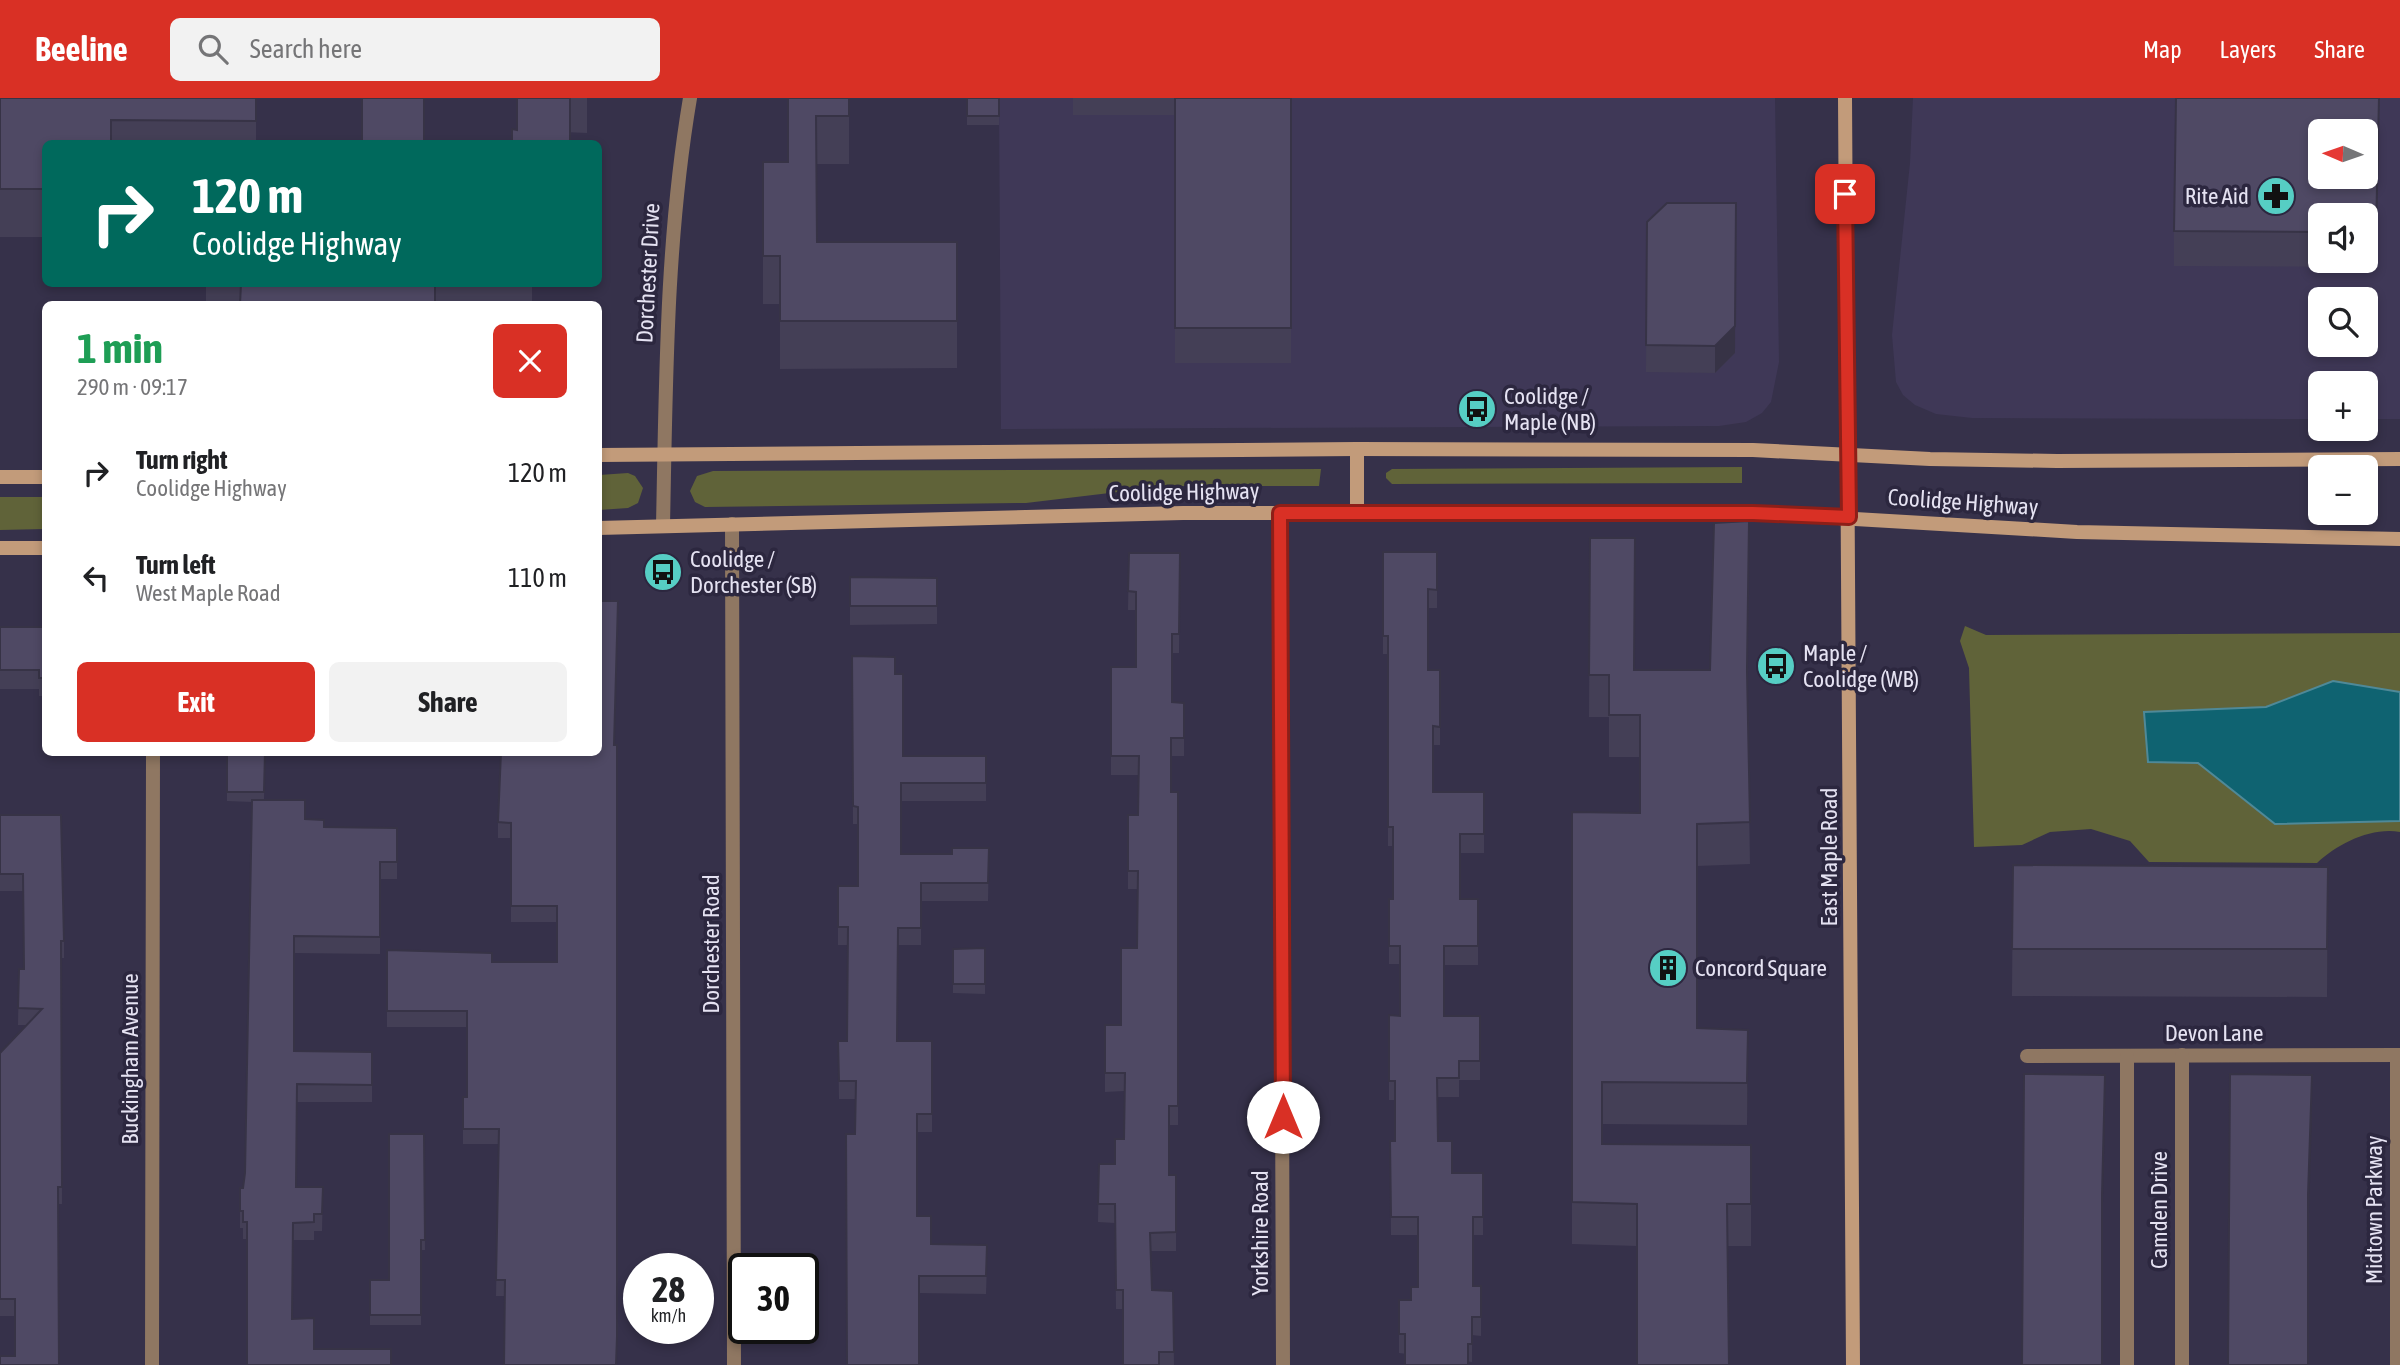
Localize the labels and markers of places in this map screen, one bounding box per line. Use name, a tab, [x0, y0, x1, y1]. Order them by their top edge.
pin	[1815, 164, 1875, 224]
pharmacy icon: Rite Aid	[2255, 175, 2297, 217]
place label: Rite Aid	[2185, 183, 2249, 209]
place label: Coolidge / Maple (NB)	[1504, 383, 1596, 435]
bus stop icon: Coolidge / Maple (NB)	[1456, 388, 1498, 430]
place label: Coolidge / Dorchester (SB)	[690, 546, 817, 598]
bus stop icon: Coolidge / Dorchester (SB)	[642, 551, 684, 593]
place label: Maple / Coolidge (WB)	[1803, 640, 1919, 692]
bus stop icon: Maple / Coolidge (WB)	[1755, 645, 1797, 687]
building icon: Concord Square	[1647, 947, 1689, 989]
place label: Concord Square	[1695, 955, 1827, 981]

